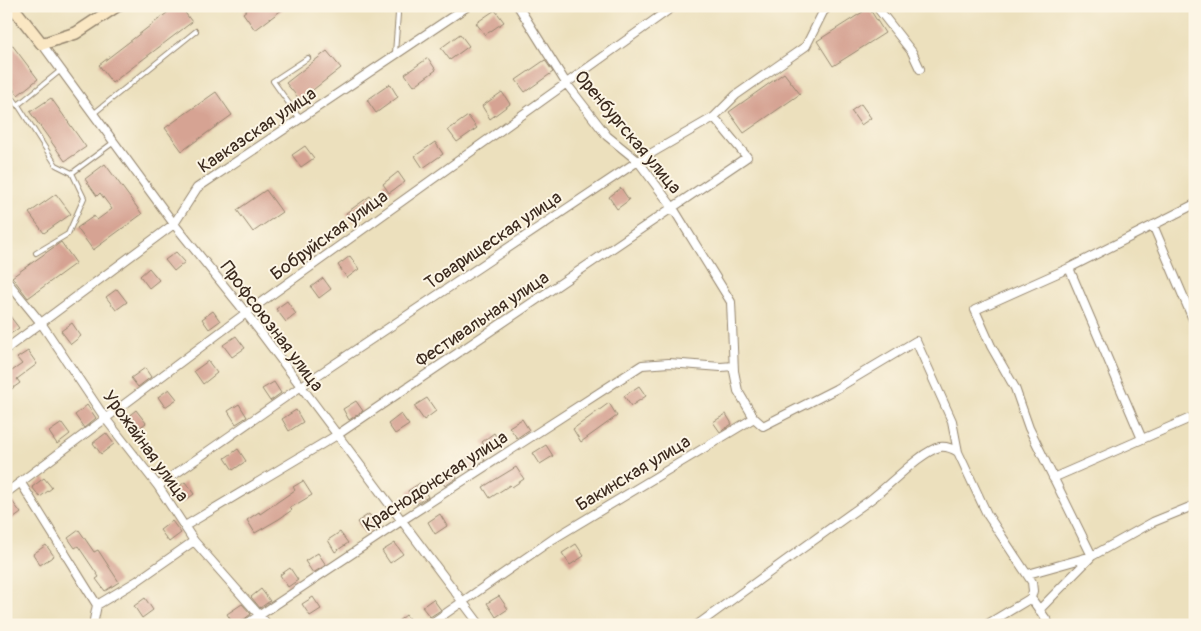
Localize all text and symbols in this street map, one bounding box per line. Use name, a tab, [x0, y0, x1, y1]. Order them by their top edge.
street label: Оренбургская улица	[569, 66, 686, 199]
street label: Кавказская улица	[194, 82, 321, 179]
street label: Бобруйская улица	[266, 185, 393, 286]
street label: Товарищеская улица	[420, 186, 566, 295]
street label: Профсоюзная улица	[215, 256, 328, 396]
street label: Фестивальная улица	[411, 266, 553, 373]
street label: Урожайная улица	[97, 386, 194, 506]
street label: Краснодонская улица	[358, 426, 512, 537]
street label: Бакинская улица	[572, 430, 695, 517]

